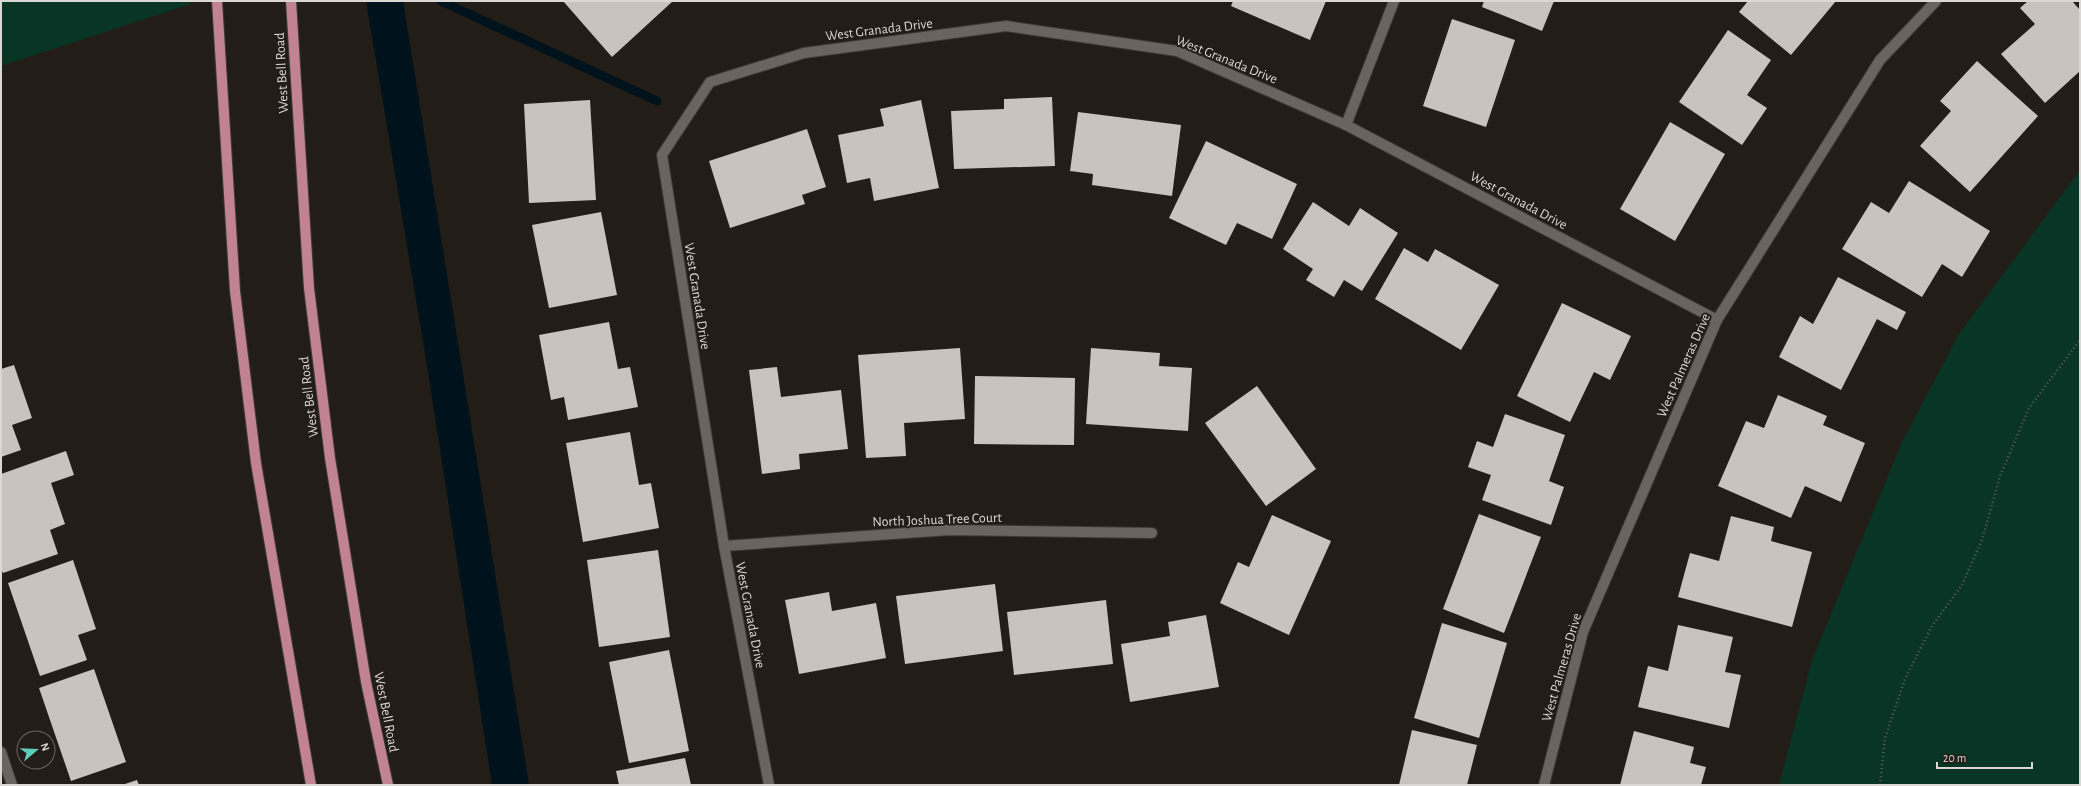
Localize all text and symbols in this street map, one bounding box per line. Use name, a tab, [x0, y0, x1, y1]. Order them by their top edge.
street label: West Granada Drive	[825, 16, 934, 44]
street label: West Bell Road	[273, 32, 291, 114]
street label: West Granada Drive	[1174, 33, 1279, 87]
street label: West Granada Drive	[1468, 169, 1569, 232]
street label: West Granada Drive	[682, 242, 712, 351]
street label: West Palmeras Drive	[1655, 311, 1713, 420]
street label: West Bell Road	[297, 356, 321, 438]
street label: North Joshua Tree Court	[872, 511, 1002, 529]
street label: West Granada Drive	[733, 561, 767, 670]
street label: West Palmeras Drive	[1540, 611, 1584, 723]
street label: West Bell Road	[371, 671, 401, 753]
north arrow	[16, 730, 56, 770]
text: N	[39, 741, 51, 752]
scale bar	[1937, 744, 2032, 770]
text: 20 m	[1943, 752, 1966, 764]

